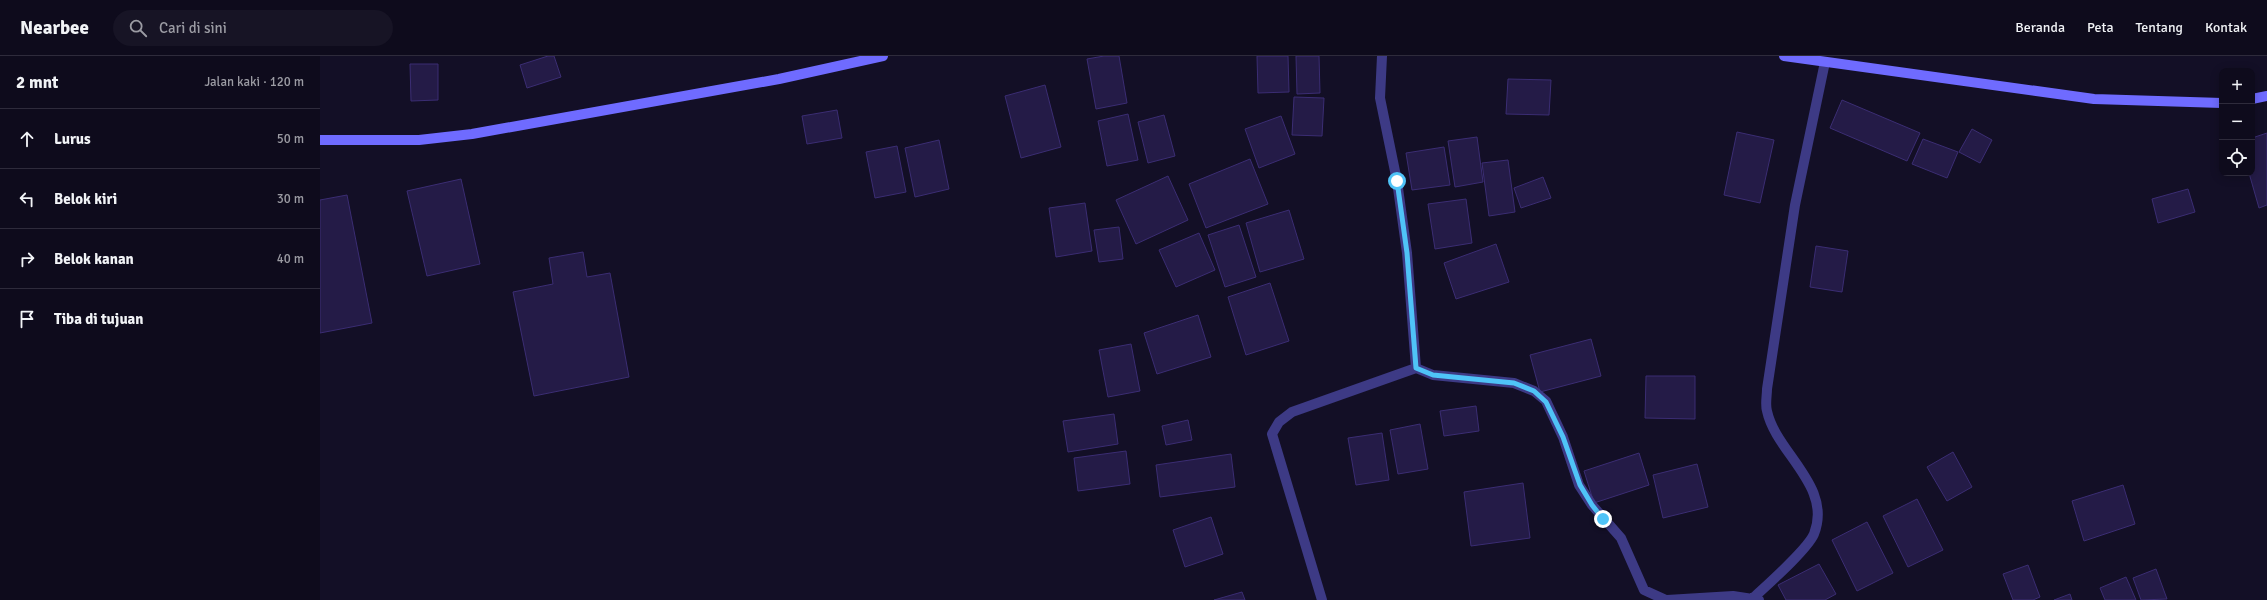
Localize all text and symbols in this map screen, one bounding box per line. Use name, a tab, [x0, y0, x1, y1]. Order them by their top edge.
search box	[113, 10, 393, 46]
text: Nearbee	[20, 16, 89, 40]
icon: search	[127, 17, 149, 39]
text: Cari di sini	[159, 19, 227, 37]
text: Beranda	[2015, 19, 2065, 36]
text: Peta	[2087, 19, 2114, 36]
text: Tentang	[2136, 19, 2183, 36]
text: Kontak	[2205, 19, 2247, 36]
map controls	[2219, 68, 2255, 176]
button: +	[2219, 68, 2255, 104]
text: 2 mnt	[16, 72, 58, 93]
text: Jalan kaki · 120 m	[205, 74, 304, 90]
button: −	[2219, 104, 2255, 140]
icon: ahead	[16, 128, 38, 150]
text: Lurus	[54, 130, 91, 148]
text: 50 m	[277, 131, 304, 147]
button: locate	[2219, 140, 2255, 176]
route start	[1388, 172, 1406, 190]
icon: left	[16, 188, 38, 210]
text: Belok kiri	[54, 190, 117, 208]
text: 30 m	[277, 191, 304, 207]
icon: right	[16, 248, 38, 270]
text: Belok kanan	[54, 250, 134, 268]
text: 40 m	[277, 251, 304, 267]
icon: arrive	[16, 308, 38, 330]
text: Tiba di tujuan	[54, 310, 144, 328]
route end	[1594, 510, 1612, 528]

